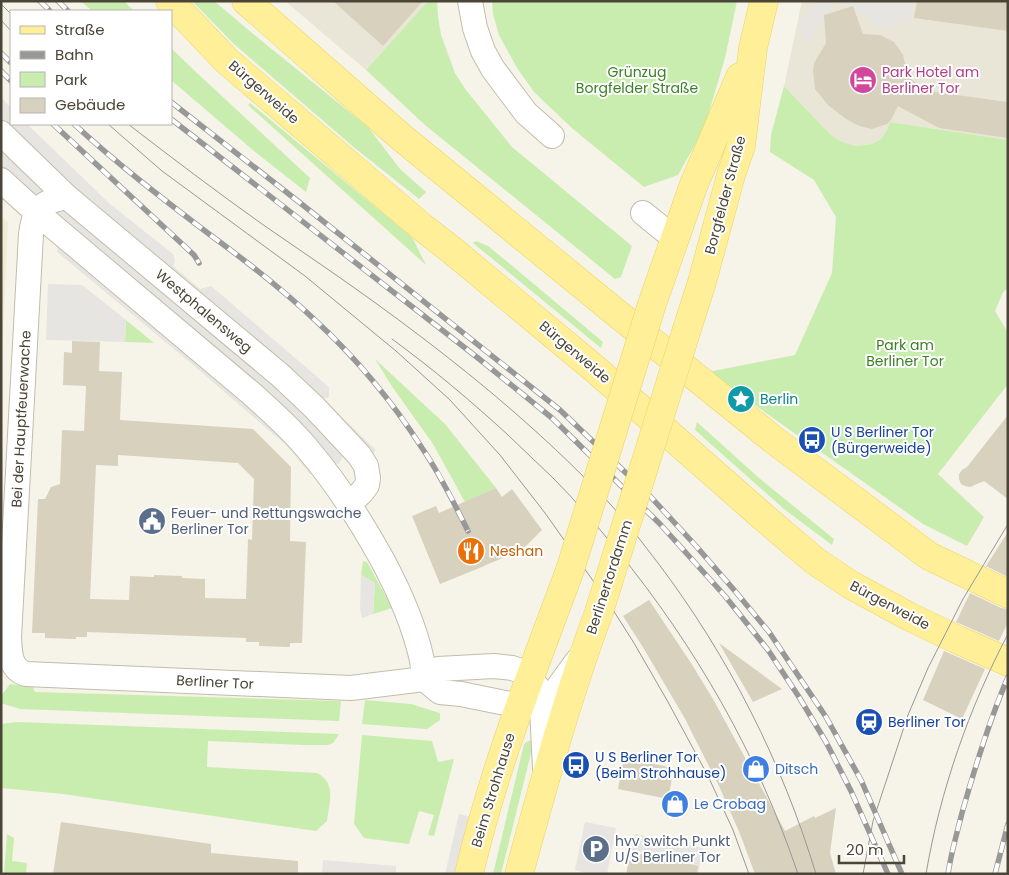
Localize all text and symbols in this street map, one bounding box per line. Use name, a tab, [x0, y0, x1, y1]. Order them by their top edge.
legend	[10, 10, 172, 125]
text: Straße	[55, 19, 105, 40]
text: Bahn	[55, 44, 94, 65]
street label: Bürgerweide	[224, 56, 304, 129]
park label: Grünzug Borgfelder Straße	[576, 62, 698, 98]
place label: Park Hotel am Berliner Tor	[882, 62, 979, 98]
hotel icon: Park Hotel am Berliner Tor	[848, 65, 878, 95]
text: Park	[55, 69, 87, 90]
text: Gebäude	[55, 94, 125, 115]
street label: Borgfelder Straße	[700, 133, 751, 257]
street label: Westphalensweg	[151, 265, 257, 357]
street label: Bürgerweide	[535, 316, 615, 388]
street label: Bei der Hauptfeuerwache	[6, 330, 36, 508]
park label: Park am Berliner Tor	[866, 335, 944, 371]
place icon: Berlin	[726, 384, 756, 414]
place label: Berlin	[760, 389, 798, 409]
place label: U S Berliner Tor (Bürgerweide)	[831, 422, 934, 458]
bus stop icon: U S Berliner Tor (Bürgerweide)	[797, 425, 827, 455]
place label: Feuer- und Rettungswache Berliner Tor	[171, 503, 362, 539]
public building icon: Feuer- und Rettungswache Berliner Tor	[137, 506, 167, 536]
street label: Berlinertordamm	[581, 517, 637, 637]
restaurant icon: Neshan	[456, 536, 486, 566]
place label: Neshan	[490, 541, 543, 561]
street label: Bürgerweide	[847, 576, 934, 635]
street label: Berliner Tor	[176, 670, 254, 694]
station icon: Berliner Tor	[854, 707, 884, 737]
place label: Berliner Tor	[888, 712, 966, 732]
street label: Beim Strohhause	[466, 730, 520, 850]
place label: U S Berliner Tor (Beim Strohhause)	[595, 747, 726, 783]
bus stop icon: U S Berliner Tor (Beim Strohhause)	[561, 750, 591, 780]
shop icon: Ditsch	[741, 754, 771, 784]
place label: Ditsch	[775, 759, 818, 779]
shop icon: Le Crobag	[660, 789, 690, 819]
place label: Le Crobag	[694, 794, 766, 814]
place label: hvv switch Punkt U/S Berliner Tor	[615, 831, 730, 867]
scale bar	[839, 832, 904, 864]
parking icon: hvv switch Punkt U/S Berliner Tor	[581, 834, 611, 864]
text: 20 m	[846, 839, 884, 860]

